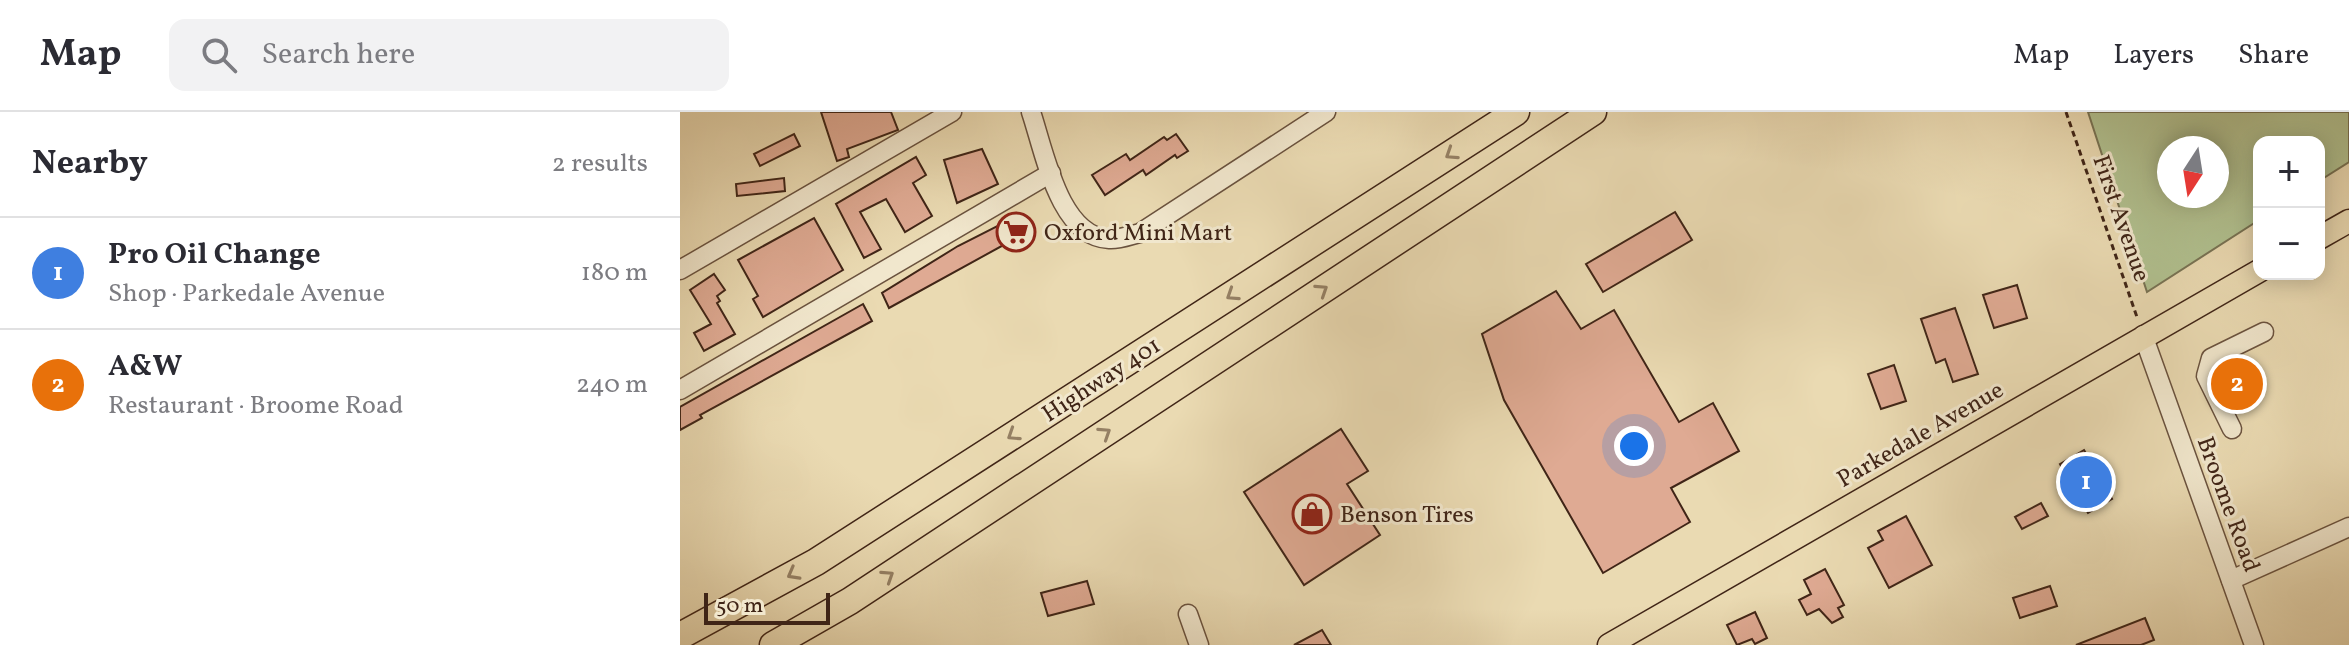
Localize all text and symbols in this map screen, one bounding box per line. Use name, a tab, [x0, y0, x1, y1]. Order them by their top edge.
search box	[169, 19, 729, 91]
text: Map	[40, 29, 121, 82]
icon: search	[197, 33, 241, 77]
text: Search here	[261, 34, 415, 76]
text: Map	[2013, 36, 2069, 75]
text: Layers	[2113, 36, 2194, 75]
text: Share	[2238, 36, 2309, 75]
north arrow	[2157, 136, 2229, 208]
map controls	[2253, 136, 2325, 280]
button: +	[2253, 136, 2325, 208]
text: Nearby	[32, 141, 148, 188]
one-way arrow	[1445, 145, 1459, 160]
text: 2 results	[552, 146, 648, 182]
street label: First Avenue	[2083, 151, 2158, 287]
button: −	[2253, 208, 2325, 280]
supermarket icon: Oxford Mini Mart	[995, 211, 1037, 253]
place label: Oxford Mini Mart	[1044, 217, 1232, 251]
text: Pro Oil Change	[108, 234, 321, 276]
text: 1	[53, 255, 63, 291]
text: 180 m	[581, 255, 648, 291]
text: Shop · Parkedale Avenue	[108, 276, 385, 312]
one-way arrow	[1226, 285, 1241, 300]
one-way arrow	[1314, 285, 1328, 300]
street label: Highway 401	[1036, 330, 1168, 432]
text: A&W	[108, 346, 182, 388]
pin: 2	[2211, 354, 2263, 414]
text: 2	[51, 367, 65, 403]
text: 240 m	[576, 367, 648, 403]
street label: Parkedale Avenue	[1831, 374, 2011, 497]
text: Restaurant · Broome Road	[108, 388, 403, 424]
one-way arrow	[1007, 426, 1022, 441]
your location	[1614, 426, 1654, 466]
one-way arrow	[1096, 428, 1111, 443]
street label: Broome Road	[2187, 432, 2267, 577]
pin: 1	[2060, 452, 2112, 512]
shop icon: Benson Tires	[1291, 493, 1333, 535]
place label: Benson Tires	[1340, 499, 1474, 533]
one-way arrow	[788, 564, 802, 580]
one-way arrow	[879, 571, 894, 586]
scale bar	[704, 589, 830, 625]
text: 50 m	[716, 591, 763, 622]

